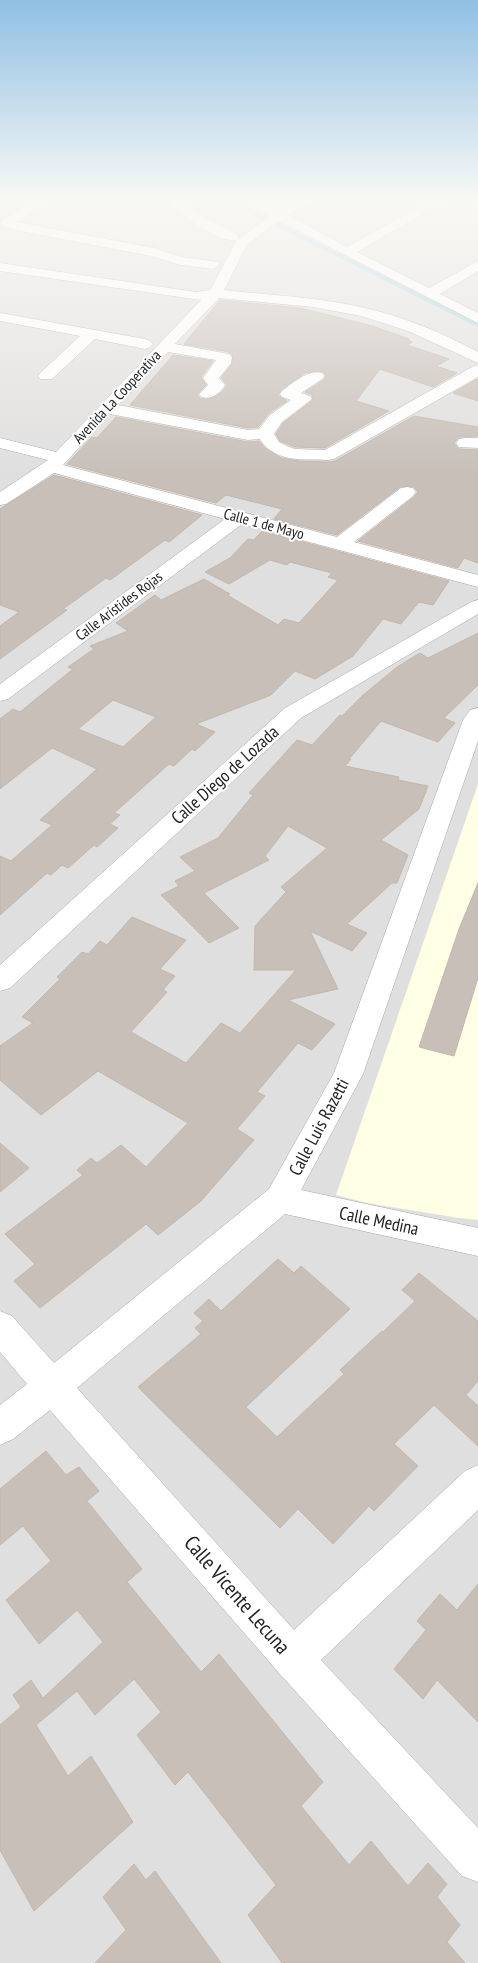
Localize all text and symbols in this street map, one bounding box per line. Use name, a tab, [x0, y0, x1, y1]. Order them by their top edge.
street label: Avenida La Cooperativa	[68, 346, 165, 447]
street label: Calle 1 de Mayo	[222, 504, 306, 543]
street label: Calle Arístides Rojas	[71, 567, 166, 644]
street label: Calle Diego de Lozada	[166, 720, 283, 829]
street label: Calle Luis Razetti	[283, 1074, 354, 1179]
street label: Calle Medina	[337, 1201, 421, 1240]
street label: Calle Vicente Lecuna	[178, 1530, 296, 1660]

